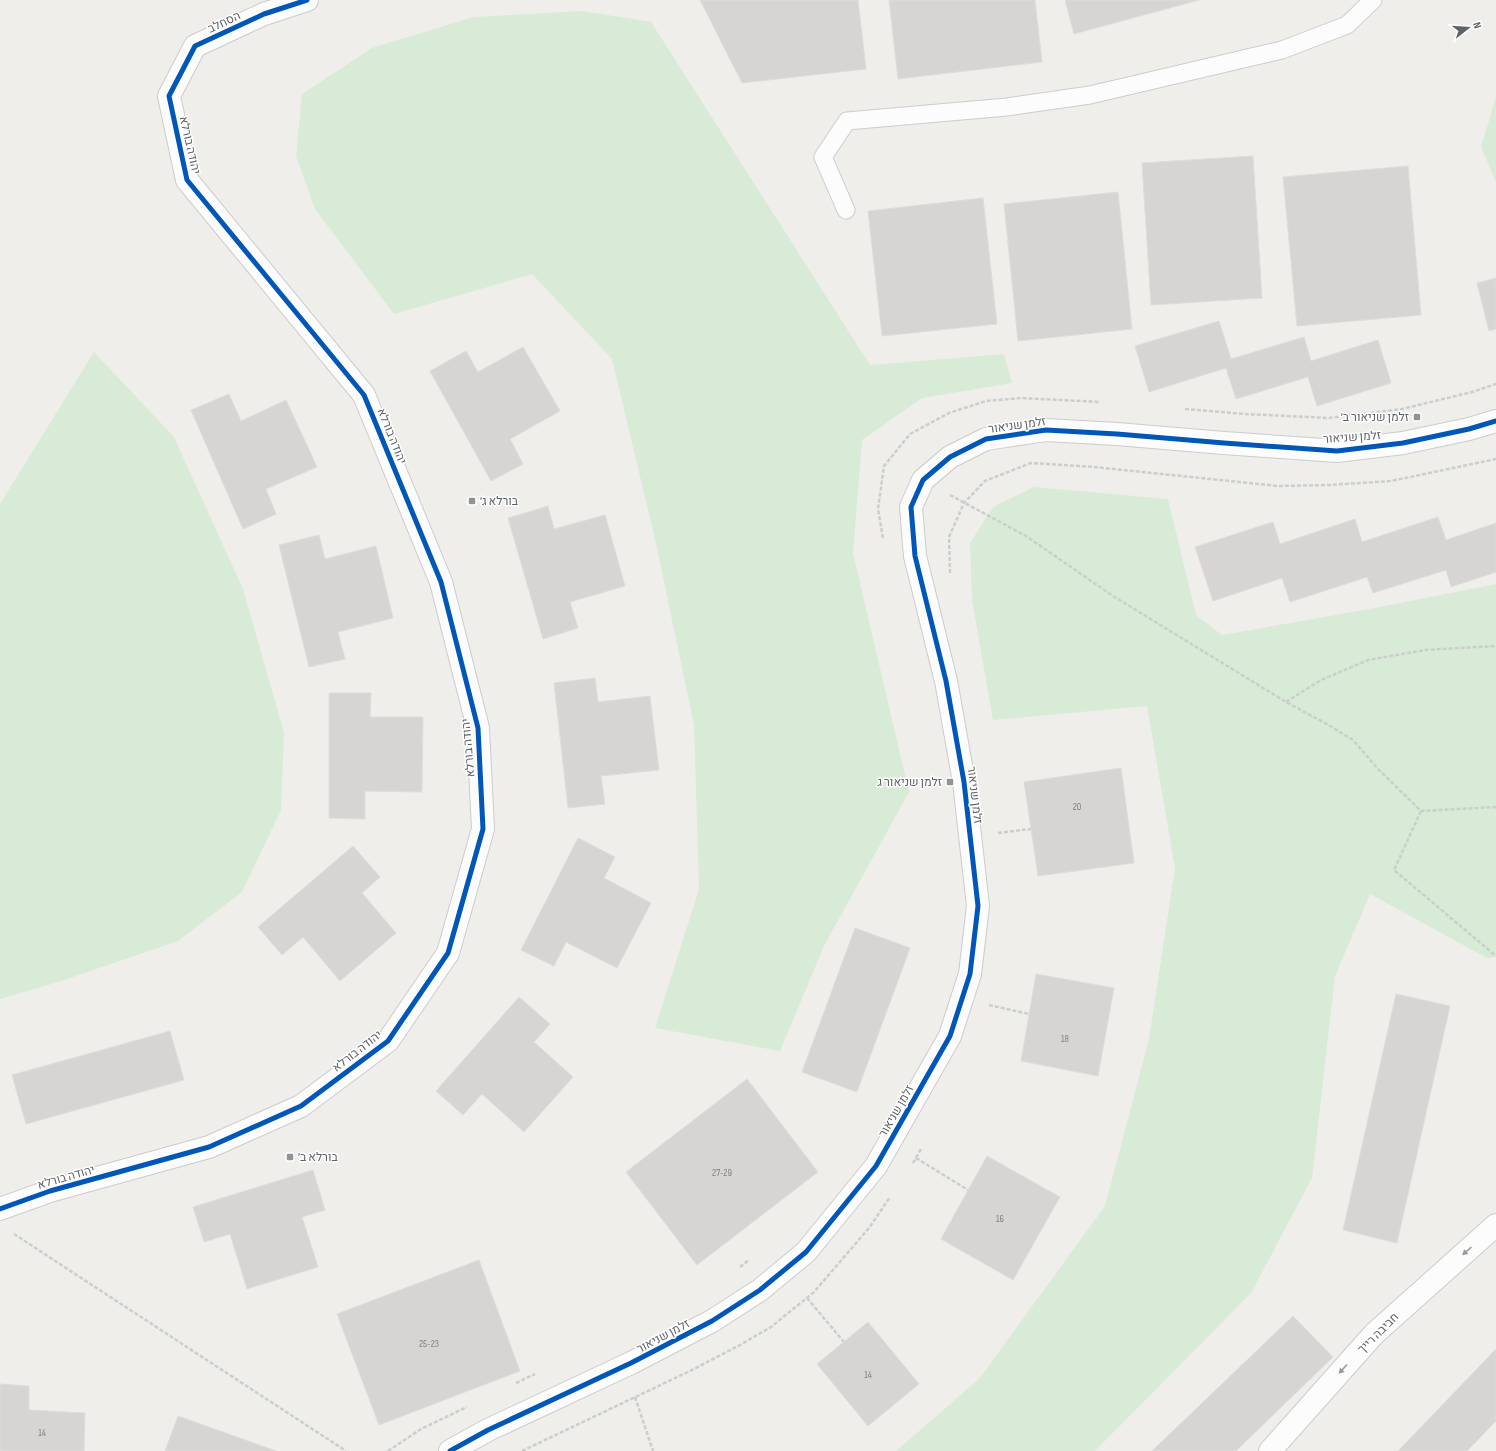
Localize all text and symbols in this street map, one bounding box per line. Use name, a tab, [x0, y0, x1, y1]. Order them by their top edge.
street label: הסחלב	[205, 8, 243, 37]
north arrow	[1448, 8, 1488, 48]
text: N	[1470, 21, 1484, 30]
street label: יהודה בורלא	[176, 115, 203, 176]
street label: יהודה בורלא	[374, 406, 410, 466]
place label: זלמן שניאור ב׳	[1341, 410, 1409, 425]
marker: זלמן שניאור ב׳	[1412, 412, 1422, 422]
street label: זלמן שניאור	[987, 414, 1047, 437]
street label: זלמן שניאור	[1323, 428, 1381, 447]
place label: בורלא ג׳	[480, 494, 519, 509]
marker: בורלא ג׳	[467, 496, 477, 506]
street label: יהודה בורלא	[458, 718, 479, 778]
street label: זלמן שניאור	[964, 765, 985, 825]
place label: זלמן שניאור ג	[877, 775, 942, 790]
marker: זלמן שניאור ג	[945, 777, 955, 787]
house number: 20	[1073, 801, 1081, 813]
street label: יהודה בורלא	[329, 1027, 385, 1075]
house number: 18	[1061, 1033, 1069, 1045]
street label: זלמן שניאור	[875, 1082, 917, 1140]
place label: בורלא ב׳	[298, 1150, 339, 1165]
marker: בורלא ב׳	[285, 1152, 295, 1162]
street label: יהודה בורלא	[36, 1162, 97, 1193]
house number: 27-29	[712, 1167, 732, 1179]
house number: 16	[996, 1213, 1004, 1225]
one-way arrow	[1462, 1246, 1472, 1255]
street label: חביבה רייך	[1355, 1310, 1402, 1357]
street label: זלמן שניאור	[634, 1316, 692, 1357]
house number: 25-23	[419, 1338, 439, 1350]
one-way arrow	[1338, 1364, 1347, 1375]
house number: 14	[864, 1369, 872, 1381]
house number: 14	[38, 1427, 46, 1439]

